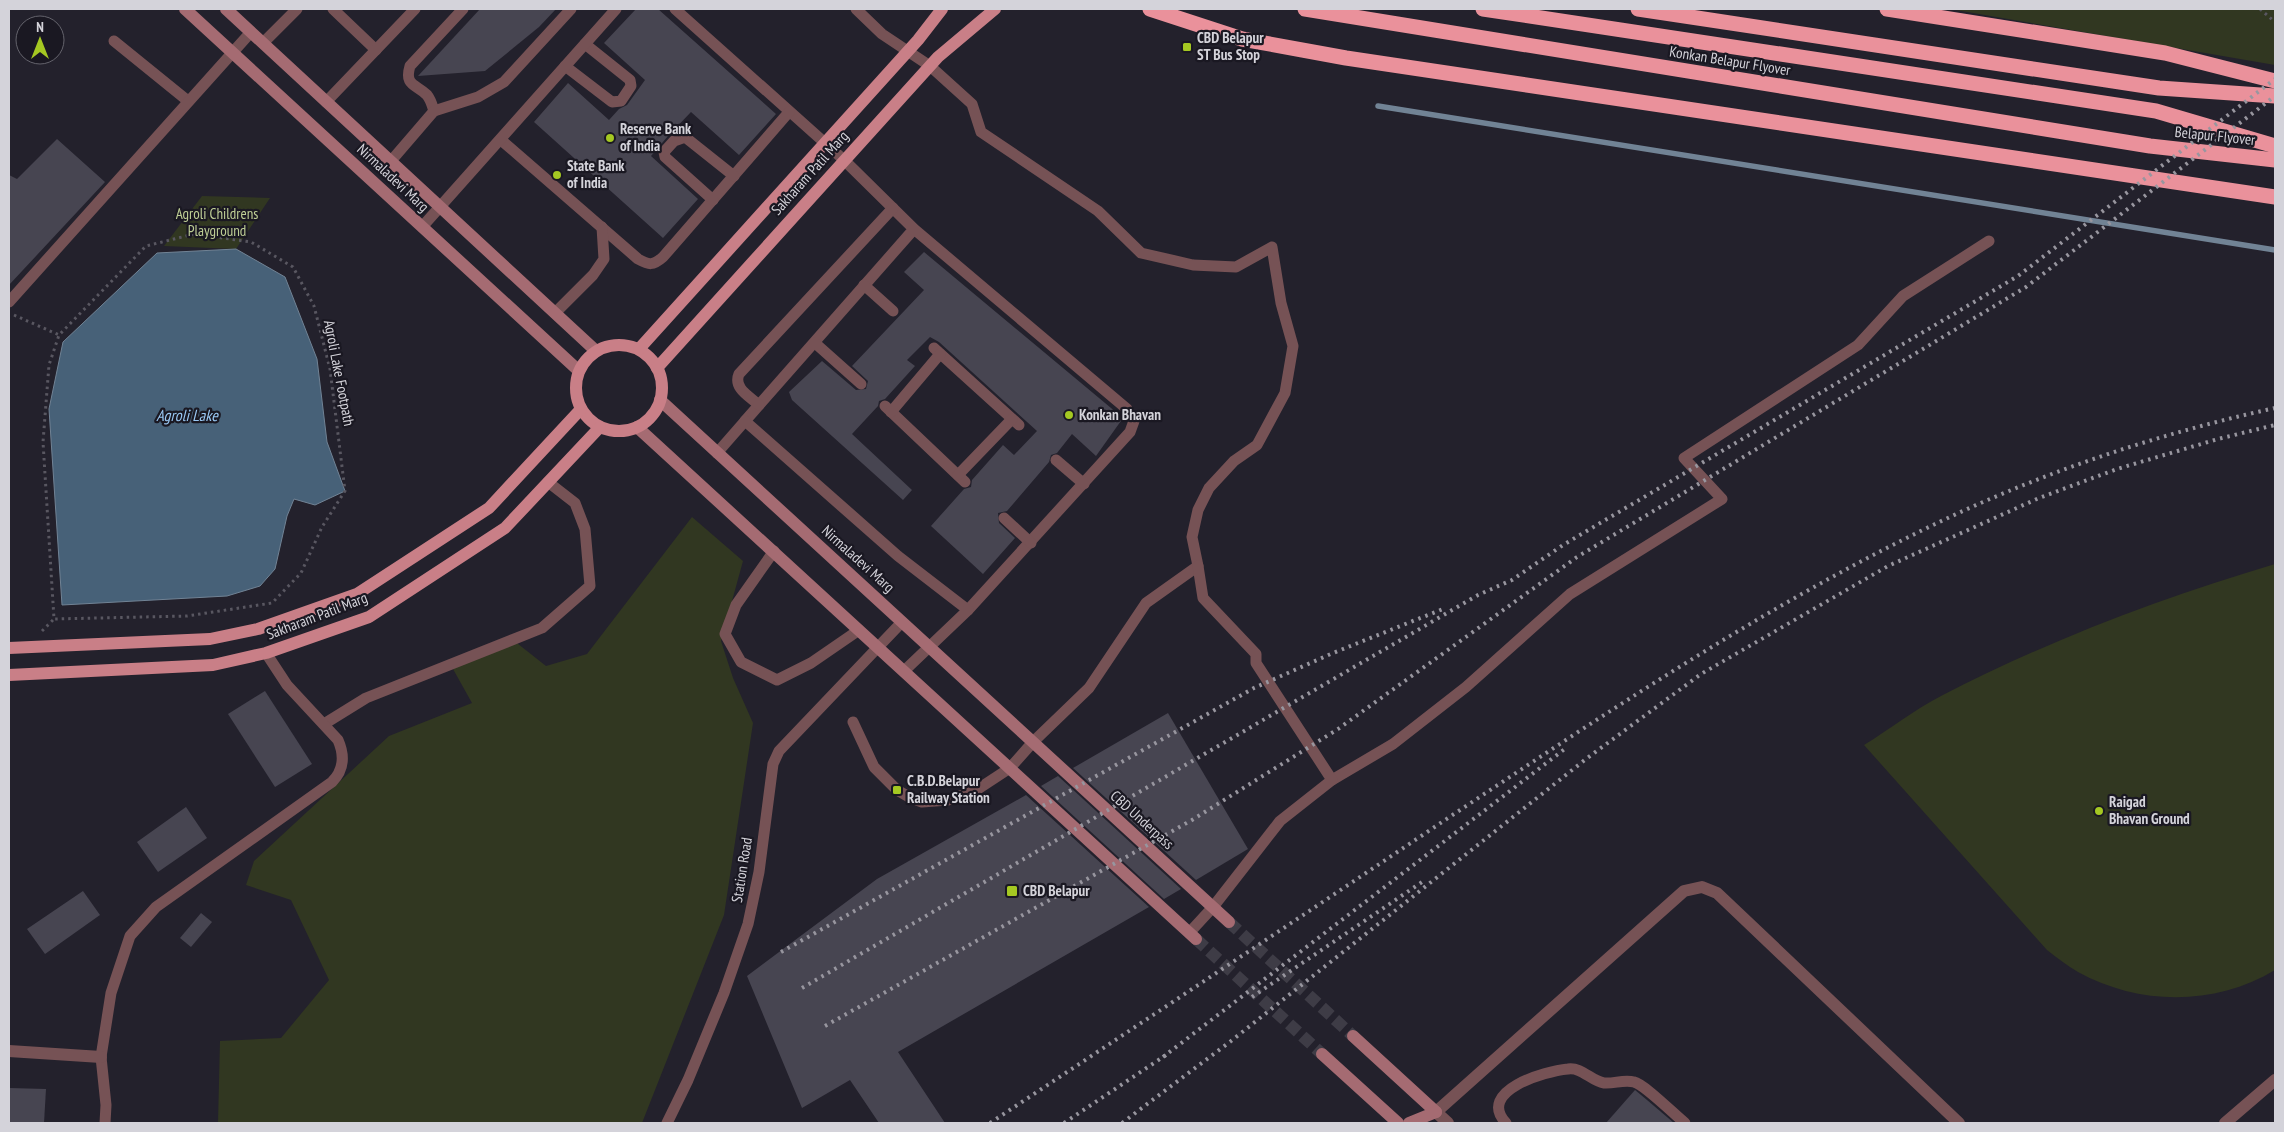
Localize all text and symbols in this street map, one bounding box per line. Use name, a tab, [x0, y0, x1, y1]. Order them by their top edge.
north arrow	[15, 15, 65, 65]
text: N	[36, 18, 44, 36]
place label: CBD Belapur ST Bus Stop	[1197, 28, 1264, 64]
marker: CBD Belapur ST Bus Stop	[1181, 41, 1193, 53]
street label: Konkan Belapur Flyover	[1668, 42, 1793, 80]
place label: Reserve Bank of India	[620, 119, 692, 155]
street label: Belapur Flyover	[2174, 122, 2257, 149]
street label: Sakharam Patil Marg	[767, 127, 852, 219]
marker: Reserve Bank of India	[604, 132, 616, 144]
street label: Nirmaladevi Marg	[353, 139, 433, 216]
place label: State Bank of India	[567, 156, 625, 192]
marker: State Bank of India	[551, 169, 563, 181]
park label: Agroli Childrens Playground	[176, 204, 258, 240]
street label: Agroli Lake Footpath	[320, 318, 359, 427]
water label: Agroli Lake	[156, 405, 219, 425]
place label: Konkan Bhavan	[1079, 405, 1161, 424]
marker: Konkan Bhavan	[1063, 409, 1075, 421]
street label: Nirmaladevi Marg	[818, 521, 899, 596]
street label: Sakharam Patil Marg	[264, 588, 370, 643]
place label: C.B.D.Belapur Railway Station	[907, 771, 990, 807]
marker: C.B.D.Belapur Railway Station	[891, 784, 903, 796]
street label: CBD Underpass	[1107, 786, 1178, 853]
place label: Raigad Bhavan Ground	[2109, 792, 2190, 828]
marker: Raigad Bhavan Ground	[2093, 805, 2105, 817]
street label: Station Road	[727, 836, 756, 904]
place label: CBD Belapur	[1023, 881, 1090, 900]
marker: CBD Belapur	[1005, 884, 1019, 898]

